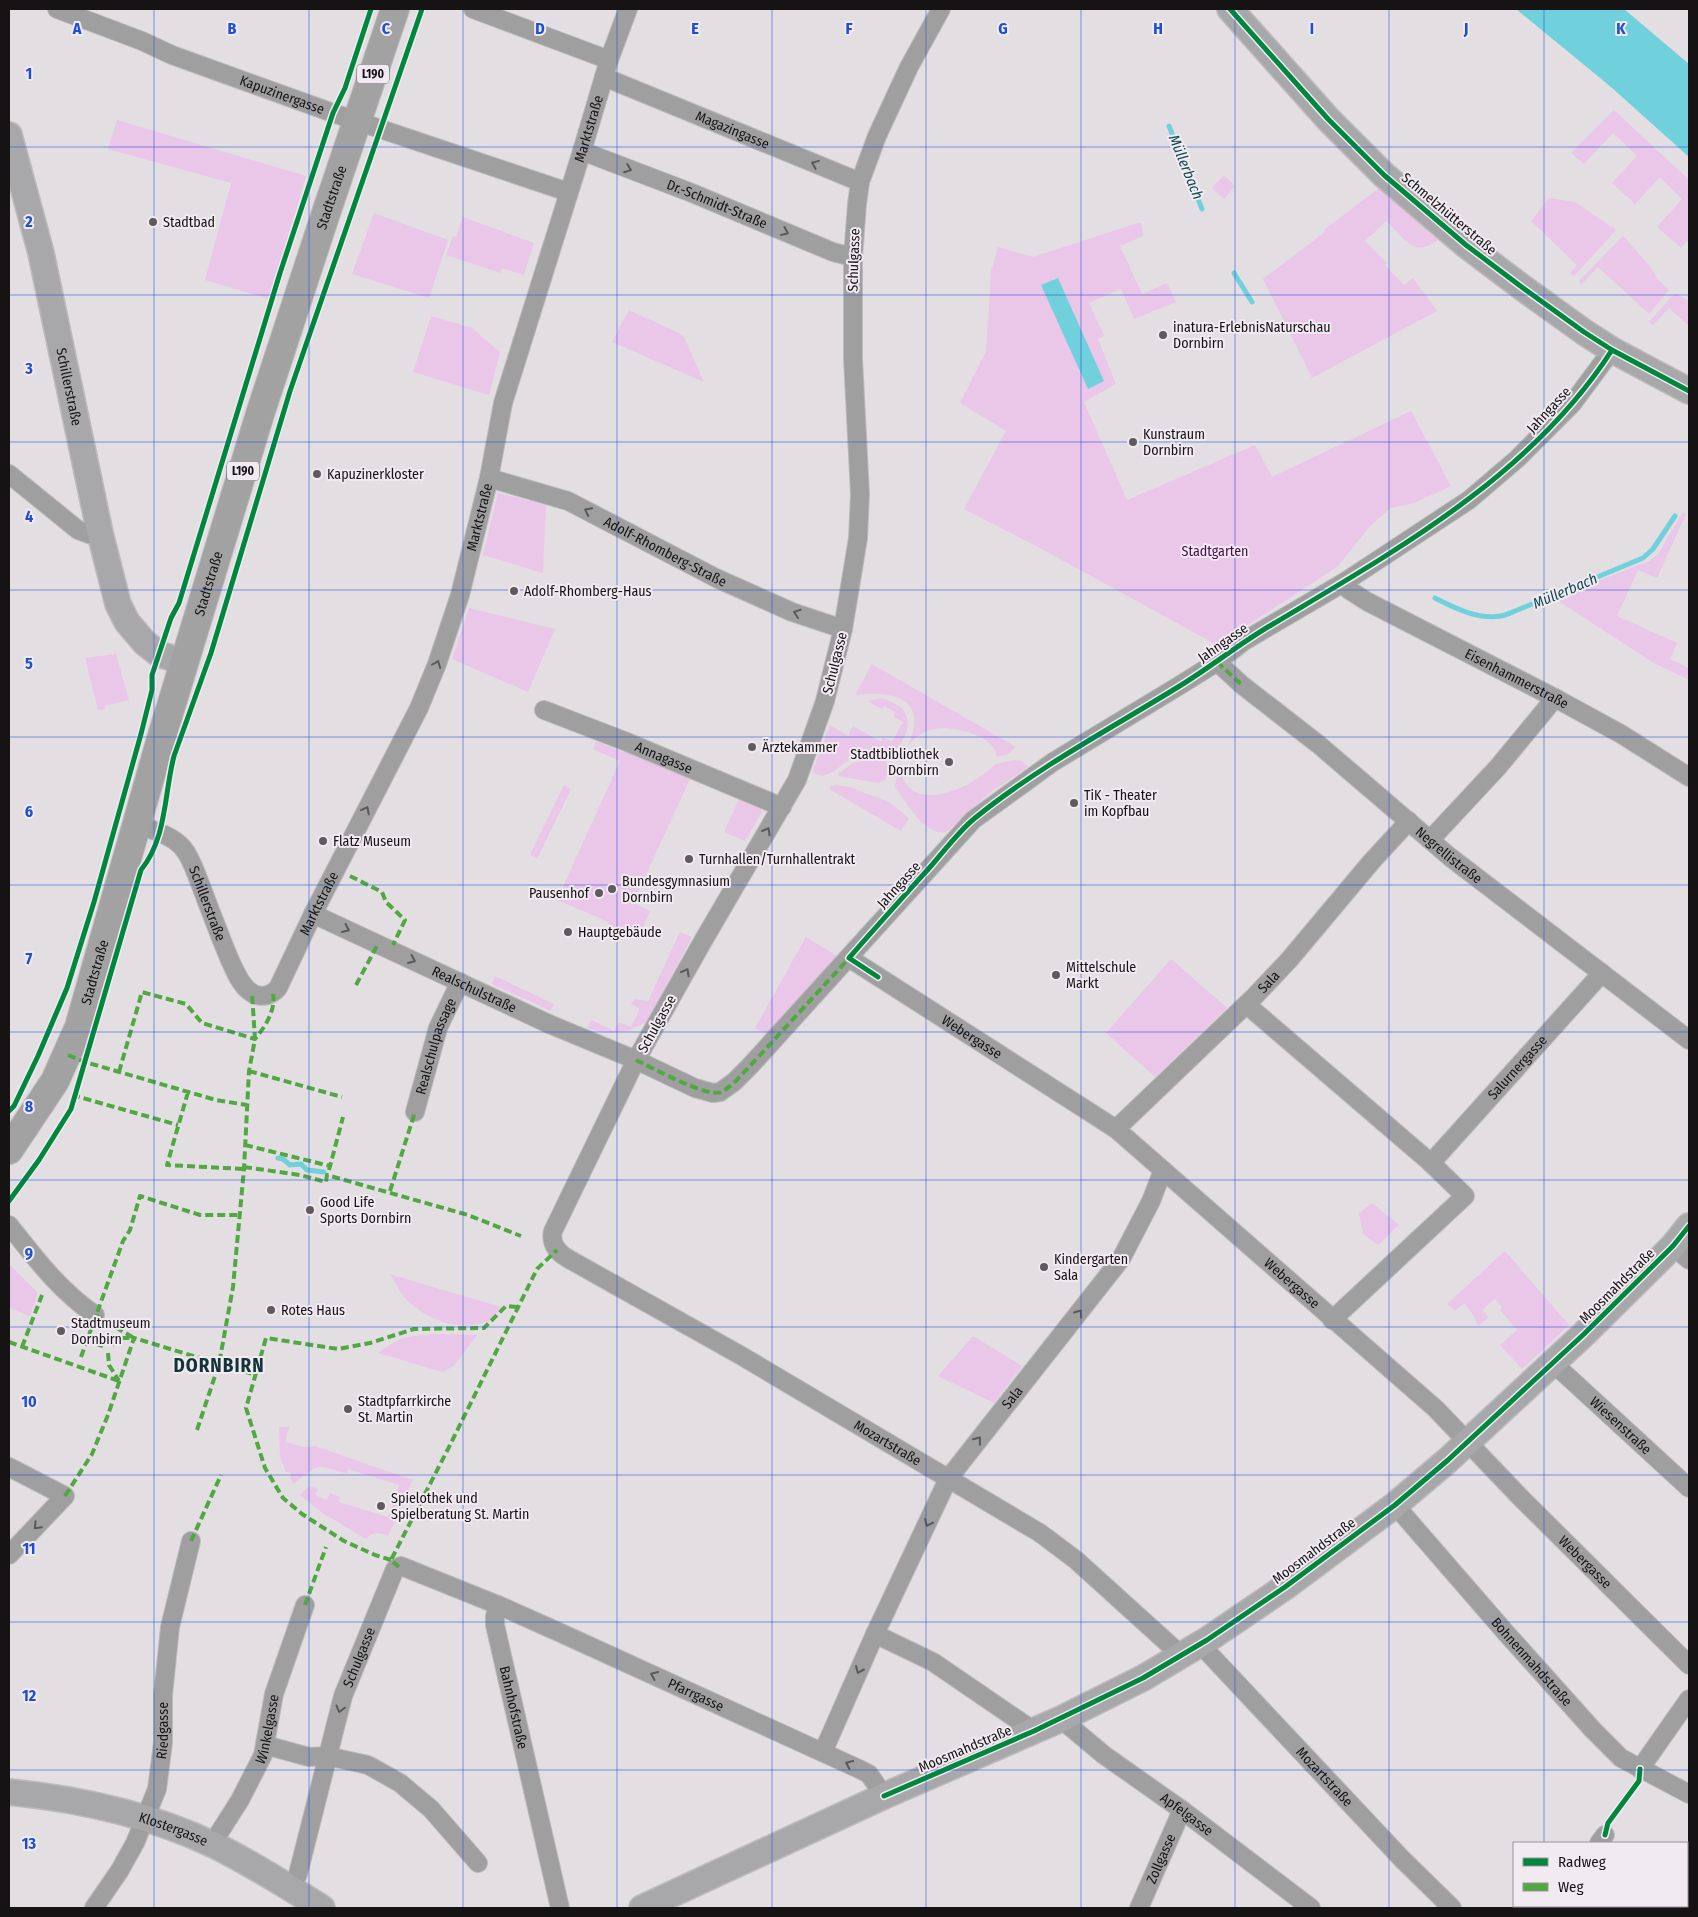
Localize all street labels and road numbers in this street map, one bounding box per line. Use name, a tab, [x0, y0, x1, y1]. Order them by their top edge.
road number: L190	[357, 64, 389, 84]
street label: Kapuzinergasse	[237, 72, 327, 118]
street label: Marktstraße	[570, 93, 607, 164]
street label: Magazingasse	[693, 107, 772, 152]
street label: Stadtstraße	[313, 163, 350, 232]
street label: Schmelzhütterstraße	[1398, 169, 1500, 259]
street label: Dr.-Schmidt-Straße	[664, 176, 770, 232]
street label: Schulgasse	[844, 228, 864, 292]
street label: Schillerstraße	[53, 346, 86, 427]
street label: Jahngasse	[1523, 383, 1575, 437]
road number: L190	[227, 462, 259, 481]
street label: Marktstraße	[463, 482, 496, 553]
street label: Adolf-Rhomberg-Straße	[601, 513, 729, 590]
street label: Stadtstraße	[191, 549, 226, 618]
street label: Jahngasse	[1195, 620, 1251, 666]
street label: Schulgasse	[819, 630, 851, 696]
street label: Eisenhammerstraße	[1462, 645, 1572, 712]
street label: Annagasse	[633, 738, 695, 777]
street label: Negrellistraße	[1412, 823, 1486, 887]
street label: Jahngasse	[874, 858, 925, 912]
street label: Schillerstraße	[186, 863, 230, 943]
street label: Marktstraße	[296, 869, 342, 938]
street label: Stadtstraße	[77, 938, 112, 1007]
street label: Realschulstraße	[429, 962, 519, 1016]
street label: Sala	[1254, 967, 1283, 996]
street label: Schulgasse	[634, 992, 680, 1056]
street label: Realschulpassage	[412, 995, 460, 1096]
street label: Webergasse	[939, 1011, 1005, 1062]
street label: Salurnergasse	[1484, 1032, 1550, 1103]
street label: Moosmahdstraße	[1576, 1245, 1658, 1327]
street label: Webergasse	[1261, 1254, 1323, 1312]
street label: Sala	[998, 1383, 1026, 1412]
street label: Wiesenstraße	[1586, 1393, 1655, 1458]
street label: Mozartstraße	[851, 1416, 924, 1469]
street label: Moosmahdstraße	[1269, 1514, 1359, 1588]
street label: Webergasse	[1555, 1532, 1616, 1592]
street label: Bohnenmahdstraße	[1488, 1614, 1576, 1710]
street label: Schulgasse	[339, 1625, 379, 1690]
street label: Bahnhofstraße	[496, 1664, 532, 1751]
street label: Pfarrgasse	[665, 1675, 727, 1715]
street label: Winkelgasse	[251, 1693, 282, 1767]
street label: Riedgasse	[152, 1702, 172, 1760]
street label: Moosmahdstraße	[916, 1722, 1014, 1776]
street label: Mozartstraße	[1293, 1743, 1357, 1810]
street label: Apfelgasse	[1157, 1789, 1217, 1839]
street label: Klostergasse	[137, 1808, 211, 1850]
street label: Zollgasse	[1142, 1831, 1179, 1886]

